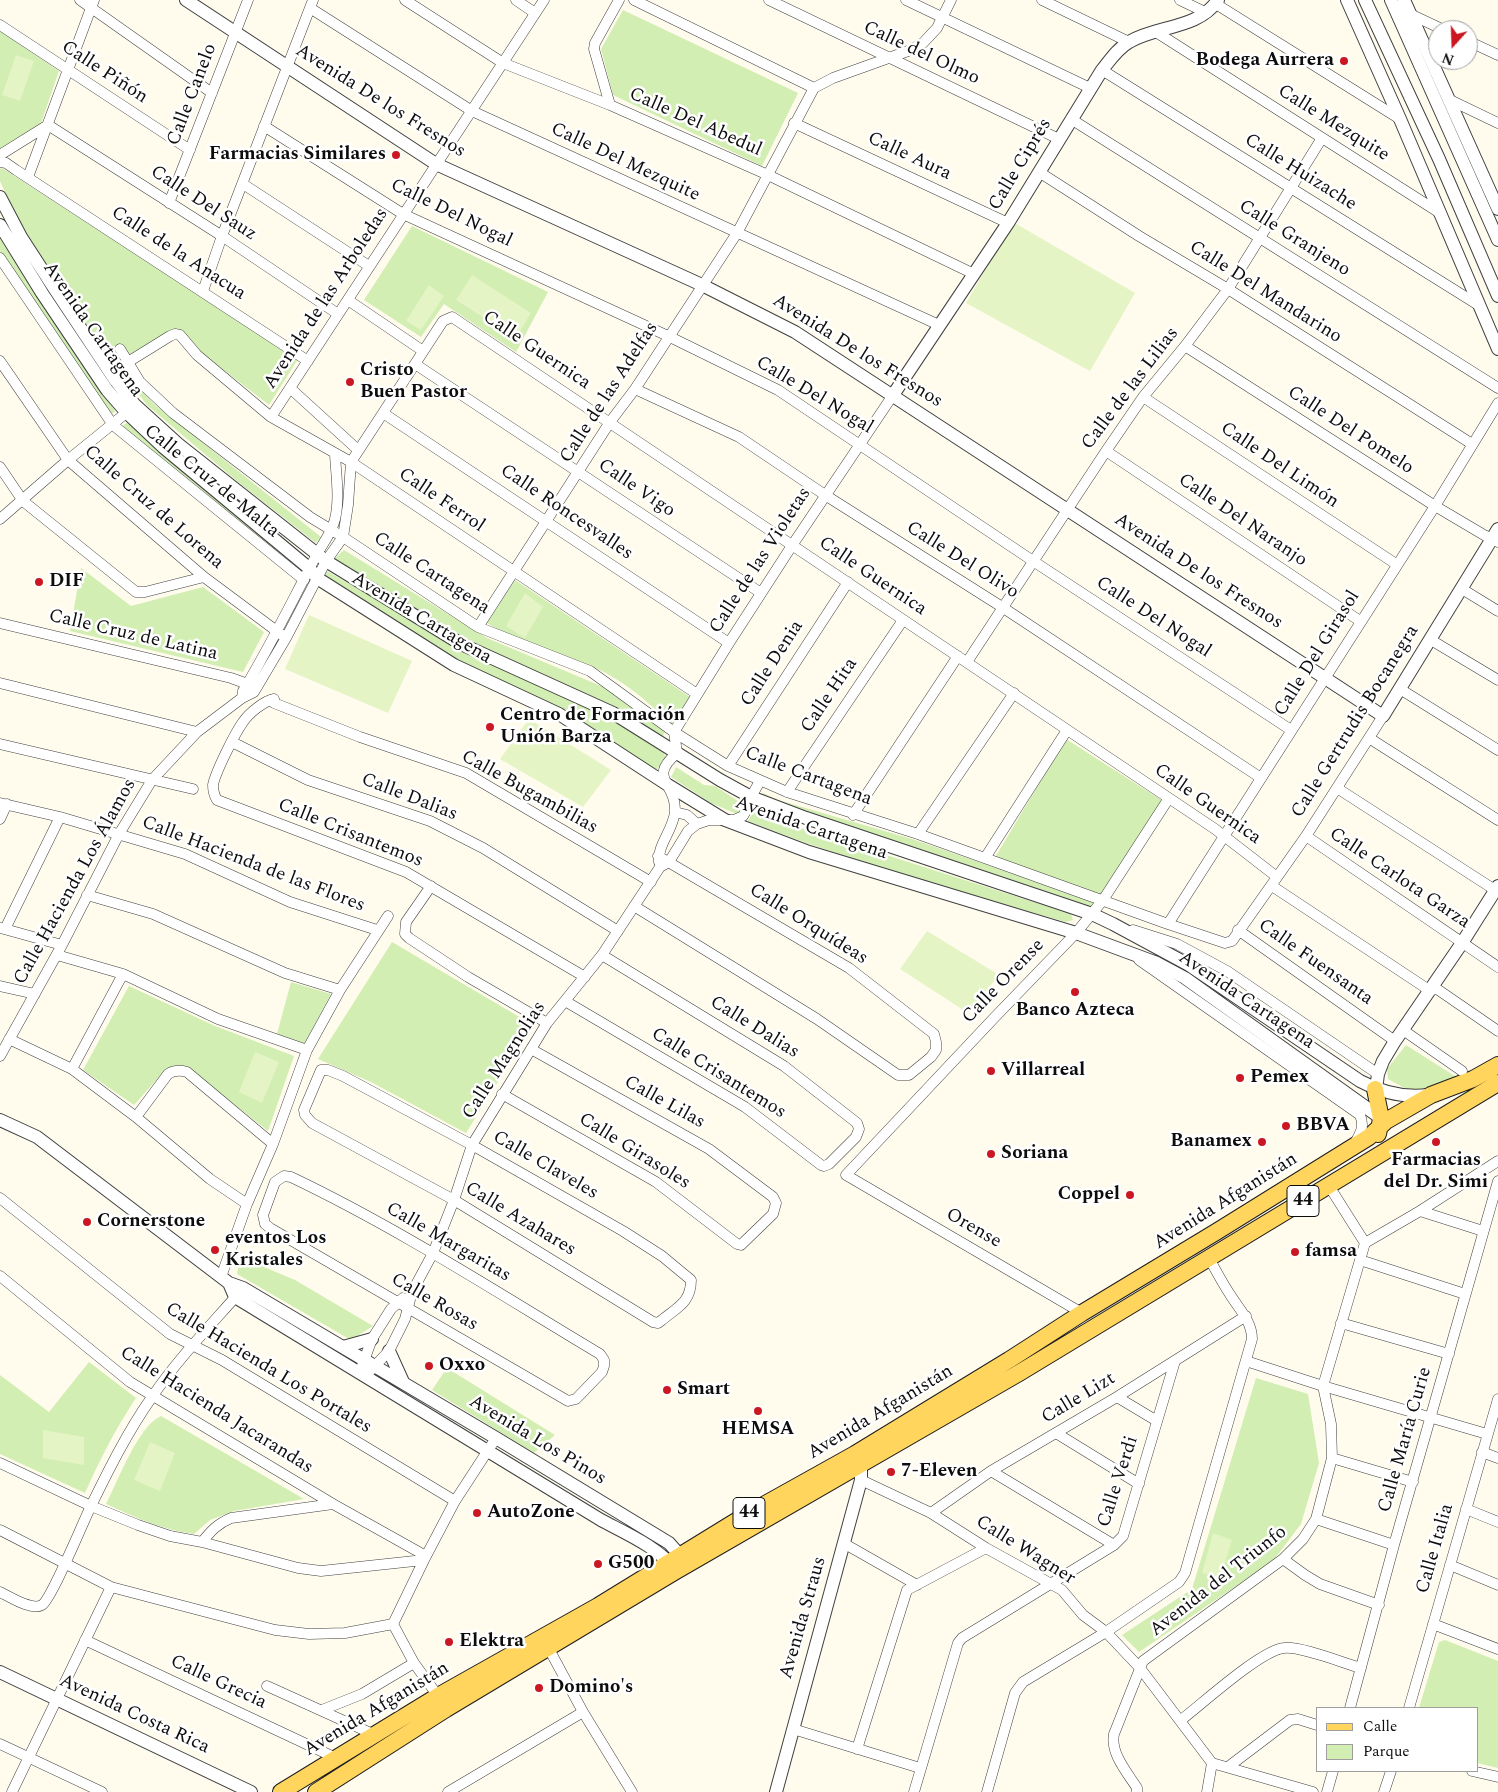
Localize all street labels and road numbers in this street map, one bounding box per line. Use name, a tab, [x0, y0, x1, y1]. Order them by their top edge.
street label: Calle del Olmo	[859, 17, 983, 91]
street label: Calle Piñón	[56, 37, 152, 109]
street label: Avenida De los Fresnos	[291, 40, 469, 164]
street label: Calle Canelo	[163, 41, 223, 149]
street label: Calle Mezquite	[1273, 81, 1393, 167]
street label: Calle Del Abedul	[625, 83, 765, 163]
street label: Calle Ciprés	[985, 115, 1057, 215]
street label: Calle Del Mezquite	[547, 118, 703, 208]
street label: Calle Aura	[864, 128, 954, 186]
street label: Calle Huizache	[1240, 129, 1360, 217]
street label: Calle Del Sauz	[146, 161, 260, 247]
street label: Calle Del Nogal	[386, 175, 516, 253]
street label: Calle Granjeno	[1234, 196, 1354, 282]
street label: Calle de la Anacua	[106, 202, 250, 306]
street label: Avenida de las Arboledas	[260, 204, 394, 394]
street label: Calle Del Mandarino	[1184, 237, 1346, 349]
street label: Avenida Cartagena	[37, 258, 147, 402]
street label: Avenida De los Fresnos	[768, 290, 946, 414]
street label: Calle Guernica	[478, 306, 594, 396]
street label: Calle de las Adelfas	[556, 318, 664, 468]
street label: Calle de las Lilias	[1078, 323, 1184, 455]
street label: Calle Del Nogal	[751, 352, 877, 440]
street label: Calle Del Pomelo	[1283, 382, 1417, 480]
street label: Calle Del Limón	[1215, 418, 1343, 514]
street label: Calle Cruz de Malta	[139, 420, 283, 544]
street label: Calle Cruz de Lorena	[78, 441, 228, 575]
street label: Calle Vigo	[593, 455, 679, 523]
street label: Calle Roncesvalles	[495, 460, 637, 566]
street label: Calle Ferrol	[393, 464, 489, 538]
street label: Calle Del Naranjo	[1173, 469, 1311, 573]
street label: Calle de las Violetas	[705, 484, 817, 638]
street label: Avenida De los Fresnos	[1109, 509, 1287, 635]
street label: Calle Del Olivo	[901, 517, 1023, 605]
street label: Calle Cartagena	[368, 528, 494, 620]
street label: Calle Guernica	[814, 532, 930, 622]
street label: Avenida Cartagena	[347, 568, 495, 670]
street label: Calle Del Nogal	[1091, 572, 1215, 664]
street label: Calle Del Girasol	[1270, 587, 1366, 721]
street label: Calle Cruz de Latina	[46, 605, 220, 667]
street label: Calle Denia	[737, 617, 809, 711]
street label: Calle Gertrudis Bocanegra	[1287, 621, 1425, 823]
street label: Calle Hita	[797, 654, 863, 738]
street label: Calle Cartagena	[741, 742, 875, 812]
street label: Calle Bugambilias	[457, 746, 601, 840]
street label: Calle Guernica	[1149, 760, 1265, 850]
street label: Calle Dalias	[358, 769, 460, 827]
street label: Calle Hacienda Los Álamos	[10, 775, 142, 989]
street label: Avenida Cartagena	[732, 792, 890, 866]
street label: Calle Crisantemos	[274, 794, 426, 874]
street label: Calle Hacienda de las Flores	[138, 812, 368, 918]
street label: Calle Carlota Garza	[1324, 823, 1474, 935]
street label: Calle Orquídeas	[744, 879, 872, 971]
street label: Calle Fuensanta	[1253, 915, 1377, 1011]
street label: Calle Orense	[958, 935, 1050, 1029]
street label: Avenida Cartagena	[1173, 947, 1319, 1055]
street label: Calle Dalias	[705, 992, 803, 1064]
street label: Calle Magnolias	[458, 998, 552, 1124]
street label: Calle Crisantemos	[646, 1023, 790, 1125]
street label: Calle Lilas	[619, 1071, 709, 1135]
street label: Calle Girasoles	[574, 1109, 694, 1195]
street label: Calle Claveles	[488, 1127, 602, 1205]
street label: Avenida Afganistán	[1150, 1149, 1302, 1255]
street label: Calle Azahares	[460, 1178, 580, 1262]
road number: 44	[1287, 1186, 1319, 1216]
street label: Calle Margaritas	[382, 1198, 514, 1288]
street label: Orense	[941, 1204, 1005, 1254]
street label: Calle Rosas	[386, 1269, 482, 1337]
street label: Calle Hacienda Los Portales	[161, 1298, 375, 1440]
street label: Calle Hacienda Jacarandas	[115, 1342, 317, 1480]
street label: Avenida Afganistán	[804, 1361, 958, 1465]
street label: Calle María Curie	[1374, 1365, 1438, 1515]
street label: Calle Lizt	[1038, 1368, 1120, 1430]
street label: Avenida Los Pinos	[464, 1391, 610, 1491]
street label: Calle Verdi	[1094, 1434, 1144, 1530]
road number: 44	[733, 1498, 765, 1529]
street label: Calle Italia	[1412, 1502, 1460, 1596]
street label: Calle Wagner	[971, 1511, 1079, 1591]
street label: Avenida del Triunfo	[1146, 1521, 1292, 1643]
street label: Avenida Straus	[776, 1554, 832, 1682]
street label: Calle Grecia	[166, 1651, 270, 1715]
street label: Avenida Afganistán	[300, 1658, 454, 1762]
street label: Avenida Costa Rica	[55, 1670, 213, 1760]

